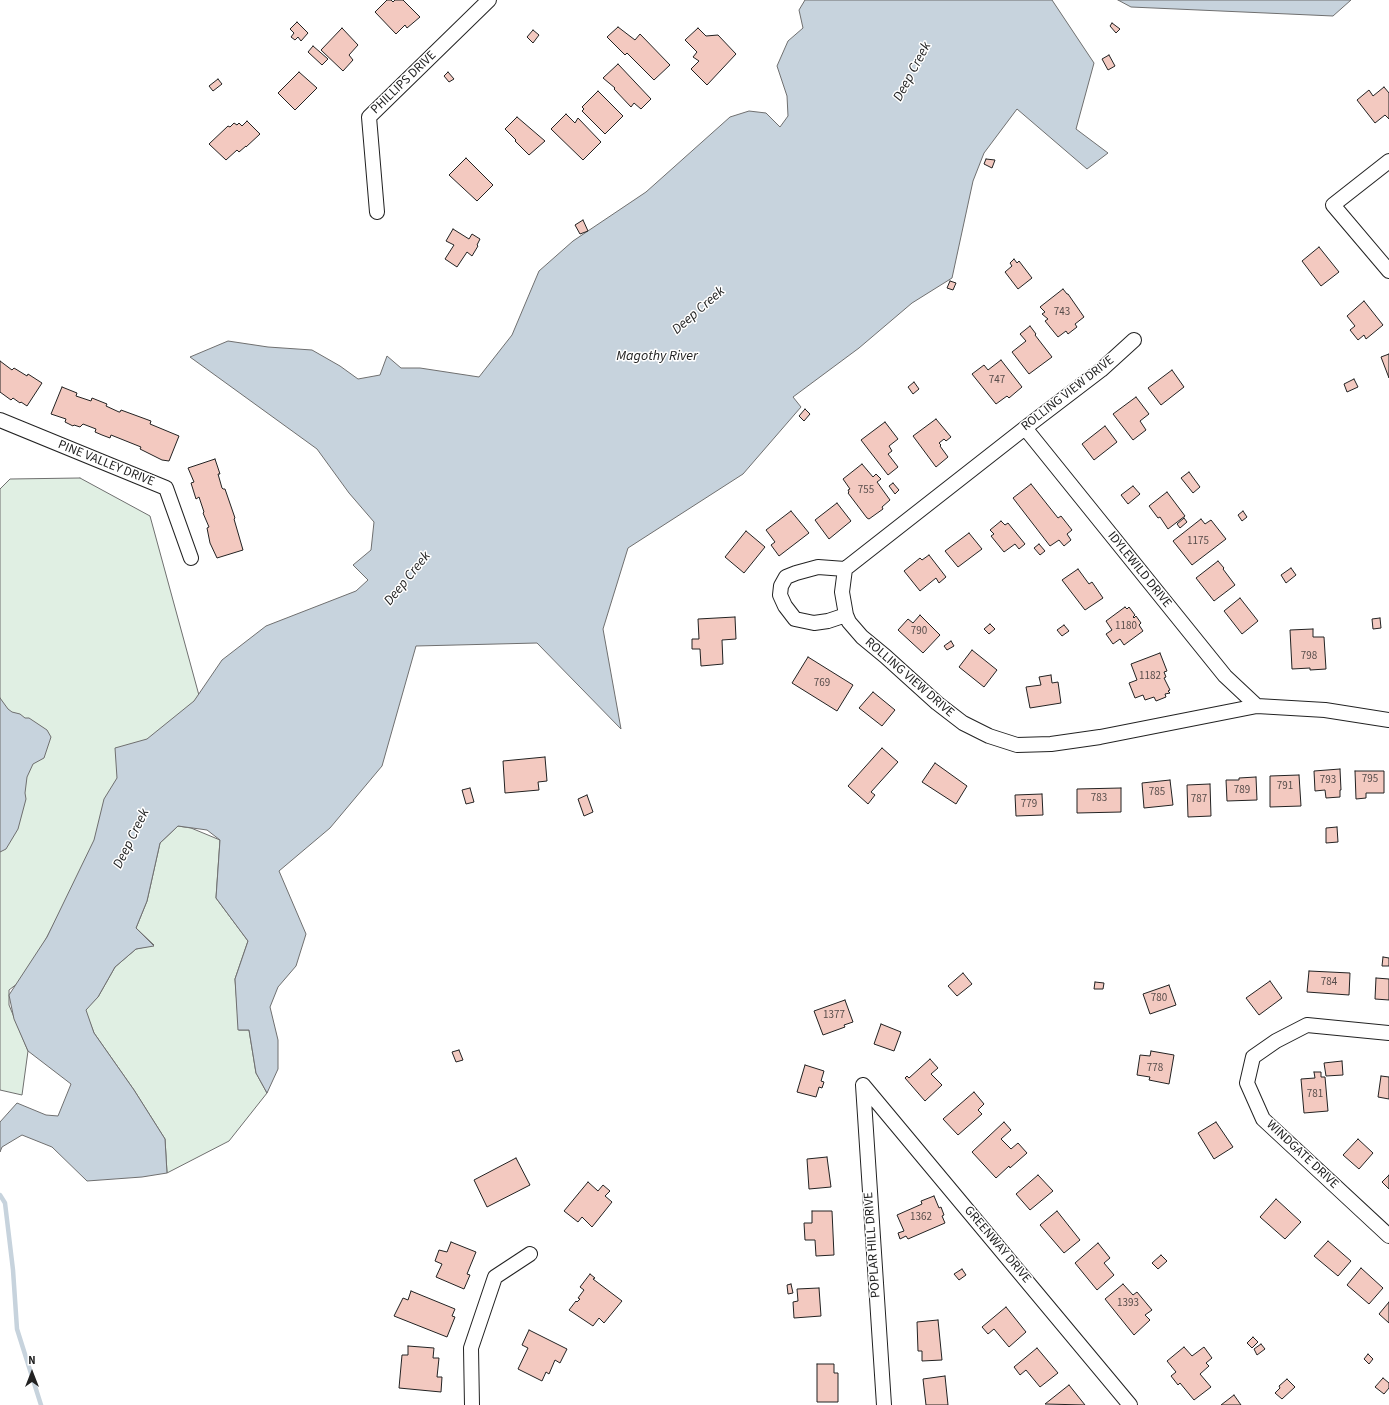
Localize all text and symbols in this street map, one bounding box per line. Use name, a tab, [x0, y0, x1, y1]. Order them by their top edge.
water label: Deep Creek	[890, 40, 936, 104]
street label: PHILLIPS DRIVE	[368, 48, 440, 118]
water label: Deep Creek	[669, 284, 729, 338]
house number: 743	[1054, 306, 1070, 320]
water label: Magothy River	[616, 349, 698, 365]
street label: ROLLING VIEW DRIVE	[1019, 353, 1117, 435]
house number: 747	[989, 374, 1005, 388]
street label: PINE VALLEY DRIVE	[55, 438, 157, 490]
house number: 755	[858, 484, 874, 498]
street label: IDYLEWILD DRIVE	[1104, 529, 1174, 611]
house number: 1175	[1187, 535, 1209, 549]
water label: Deep Creek	[381, 549, 435, 609]
house number: 1180	[1115, 620, 1137, 634]
house number: 790	[911, 625, 927, 639]
street label: ROLLING VIEW DRIVE	[861, 635, 957, 721]
house number: 798	[1301, 650, 1317, 664]
house number: 1182	[1139, 670, 1161, 684]
house number: 769	[814, 677, 830, 691]
house number: 795	[1362, 773, 1378, 787]
house number: 793	[1320, 774, 1336, 788]
house number: 791	[1277, 780, 1293, 794]
house number: 789	[1234, 784, 1250, 798]
house number: 785	[1149, 786, 1165, 800]
house number: 783	[1091, 792, 1107, 806]
house number: 787	[1191, 793, 1207, 807]
house number: 779	[1021, 798, 1037, 812]
water label: Deep Creek	[110, 806, 154, 872]
house number: 784	[1321, 976, 1337, 990]
house number: 780	[1151, 992, 1167, 1006]
house number: 1377	[823, 1009, 845, 1023]
house number: 778	[1147, 1062, 1163, 1076]
house number: 781	[1307, 1088, 1323, 1102]
street label: WINDGATE DRIVE	[1263, 1118, 1341, 1192]
street label: POPLAR HILL DRIVE	[862, 1191, 884, 1299]
street label: GREENWAY DRIVE	[960, 1203, 1034, 1287]
house number: 1362	[910, 1211, 932, 1225]
house number: 1393	[1117, 1297, 1139, 1311]
north arrow	[12, 1353, 52, 1393]
text: N	[28, 1353, 36, 1368]

